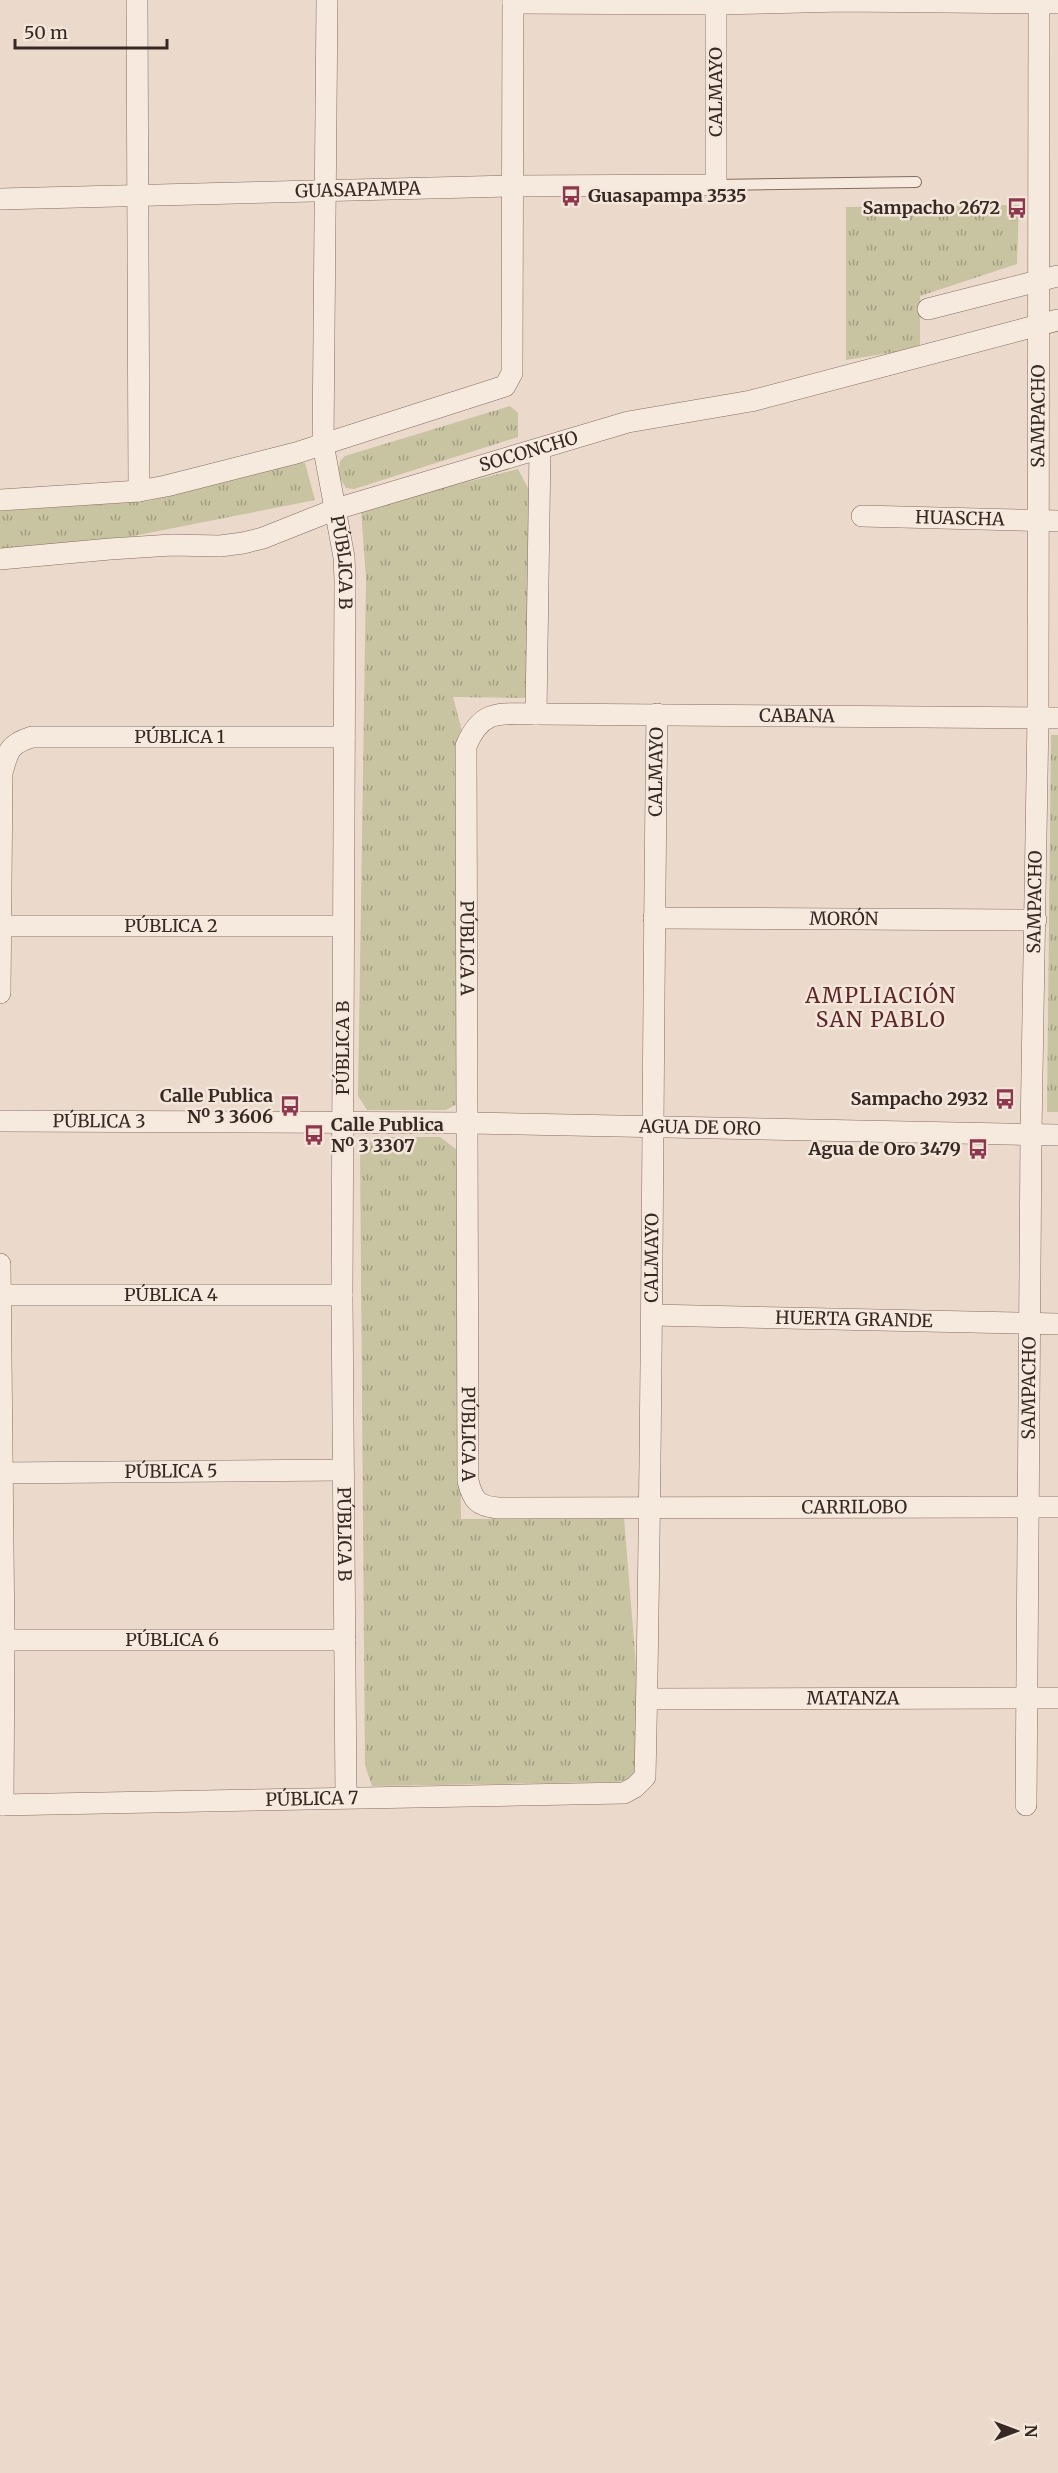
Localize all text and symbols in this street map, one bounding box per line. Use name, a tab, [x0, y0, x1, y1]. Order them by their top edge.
scale bar	[15, 12, 166, 50]
text: 50 m	[24, 21, 68, 44]
street label: CALMAYO	[704, 47, 727, 137]
street label: GUASAPAMPA	[295, 176, 421, 203]
bus stop icon: Guasapampa 3535	[559, 184, 583, 208]
place label: Guasapampa 3535	[588, 184, 746, 207]
place label: Sampacho 2672	[862, 196, 1000, 219]
bus stop icon: Sampacho 2672	[1005, 196, 1029, 220]
street label: SAMPACHO	[1026, 364, 1049, 468]
street label: SOCONCHO	[476, 426, 581, 477]
street label: HUASCHA	[915, 505, 1005, 531]
street label: PÚBLICA B	[325, 513, 357, 609]
street label: CABANA	[759, 704, 835, 727]
street label: PÚBLICA 1	[134, 725, 225, 748]
street label: CALMAYO	[644, 727, 668, 817]
street label: SAMPACHO	[1022, 850, 1047, 954]
street label: PÚBLICA A	[455, 900, 479, 996]
street label: MORÓN	[809, 907, 879, 930]
street label: PÚBLICA 2	[124, 914, 218, 937]
district label: AMPLIACIÓN SAN PABLO	[804, 982, 957, 1033]
street label: PÚBLICA B	[331, 1001, 354, 1095]
place label: Calle Publica Nº 3 3606	[160, 1084, 273, 1128]
place label: Sampacho 2932	[850, 1087, 988, 1110]
bus stop icon: Sampacho 2932	[993, 1087, 1017, 1111]
bus stop icon: Calle Publica Nº 3 3606	[278, 1094, 302, 1118]
street label: PÚBLICA 3	[52, 1109, 146, 1133]
place label: Calle Publica Nº 3 3307	[331, 1113, 444, 1157]
street label: AGUA DE ORO	[638, 1114, 761, 1140]
bus stop icon: Calle Publica Nº 3 3307	[302, 1123, 326, 1147]
place label: Agua de Oro 3479	[808, 1137, 961, 1160]
bus stop icon: Agua de Oro 3479	[966, 1137, 990, 1161]
street label: CALMAYO	[640, 1213, 663, 1303]
street label: PÚBLICA 4	[124, 1283, 218, 1306]
street label: HUERTA GRANDE	[775, 1306, 933, 1332]
street label: SAMPACHO	[1017, 1336, 1040, 1440]
street label: PÚBLICA A	[457, 1386, 480, 1482]
street label: PÚBLICA 5	[124, 1459, 218, 1483]
street label: PÚBLICA B	[333, 1487, 356, 1581]
street label: CARRILOBO	[801, 1495, 907, 1518]
street label: PÚBLICA 6	[125, 1628, 219, 1651]
street label: MATANZA	[807, 1686, 900, 1710]
street label: PÚBLICA 7	[265, 1786, 359, 1811]
north arrow	[986, 2401, 1046, 2461]
text: N	[1021, 2425, 1041, 2438]

